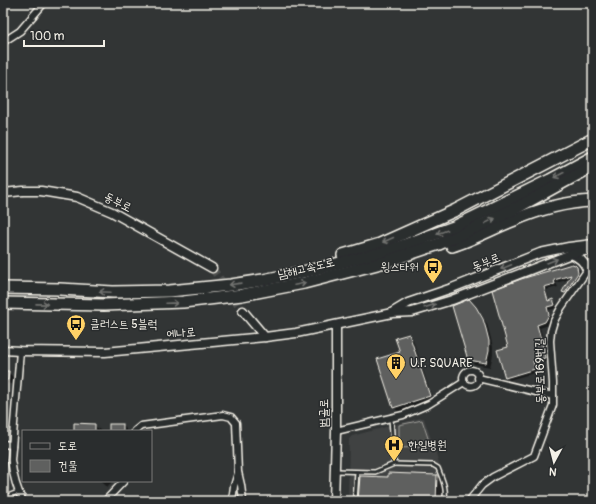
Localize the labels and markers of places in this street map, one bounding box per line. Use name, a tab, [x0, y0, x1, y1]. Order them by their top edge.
bus stop icon: 윙스타워	[422, 256, 444, 284]
place label: 윙스타워	[380, 260, 419, 275]
bus stop icon: 클러스트 5블럭	[65, 313, 87, 341]
place label: 클러스트 5블럭	[90, 317, 157, 332]
building icon: U.P. SQUARE	[385, 352, 407, 380]
place label: U.P. SQUARE	[410, 356, 472, 371]
hospital icon: 한일병원	[383, 434, 405, 462]
place label: 한일병원	[408, 438, 447, 453]

